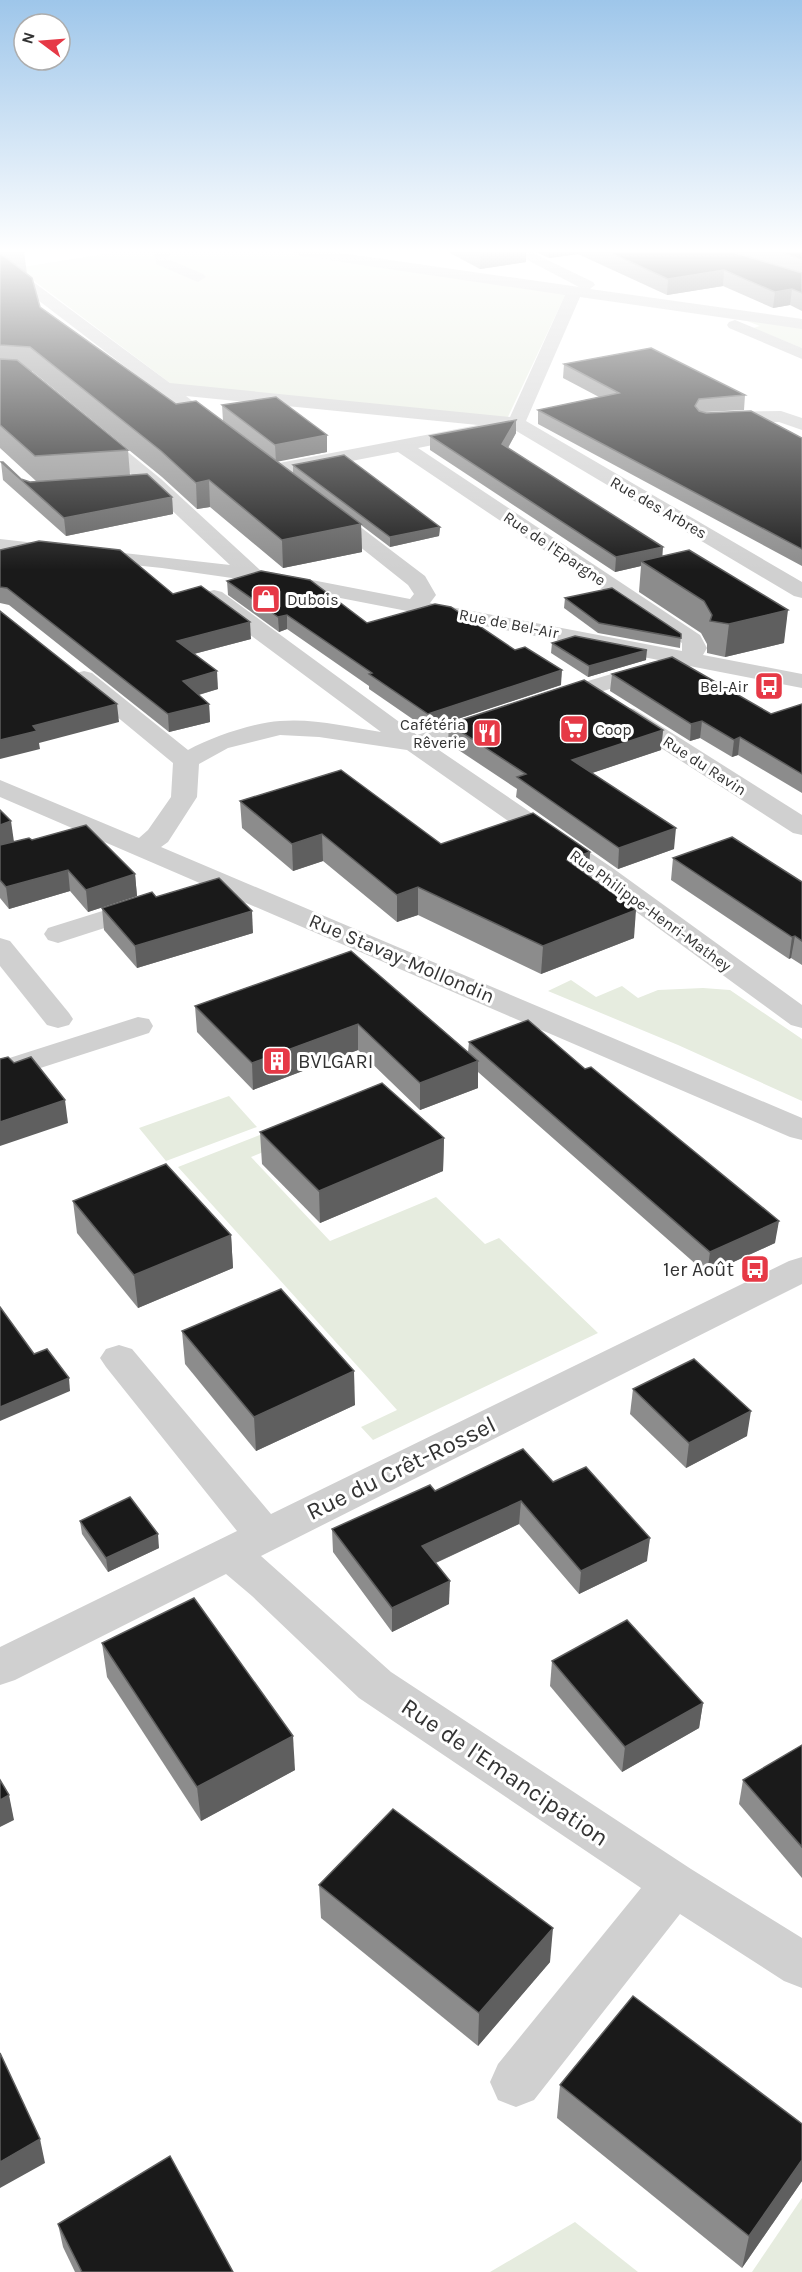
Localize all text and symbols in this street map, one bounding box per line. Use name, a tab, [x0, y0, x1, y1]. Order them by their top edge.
north arrow	[12, 12, 72, 72]
text: N	[17, 30, 39, 46]
street label: Rue des Arbres	[607, 472, 710, 543]
street label: Rue de l'Epargne	[500, 507, 609, 590]
shop icon: Dubois	[250, 583, 282, 615]
place label: Dubois	[287, 590, 339, 609]
street label: Rue de Bel-Air	[458, 605, 560, 642]
bus stop icon: Bel-Air	[753, 670, 785, 702]
place label: Bel-Air	[700, 677, 748, 696]
supermarket icon: Coop	[558, 713, 590, 745]
place label: Cafétéria Rêverie	[400, 715, 466, 752]
restaurant icon: Cafétéria Rêverie	[471, 717, 503, 749]
place label: Coop	[595, 720, 632, 739]
street label: Rue du Ravin	[659, 731, 750, 799]
street label: Rue Philippe-Henri-Mathey	[566, 845, 736, 976]
street label: Rue Stavay-Mollondin	[306, 909, 498, 1008]
building icon: BVLGARI	[261, 1045, 293, 1077]
place label: BVLGARI	[298, 1050, 373, 1073]
bus stop icon: 1er Août	[739, 1253, 771, 1285]
place label: 1er Août	[663, 1258, 734, 1281]
street label: Rue du Crêt-Rossel	[302, 1410, 500, 1526]
street label: Rue de l'Emancipation	[396, 1692, 614, 1852]

